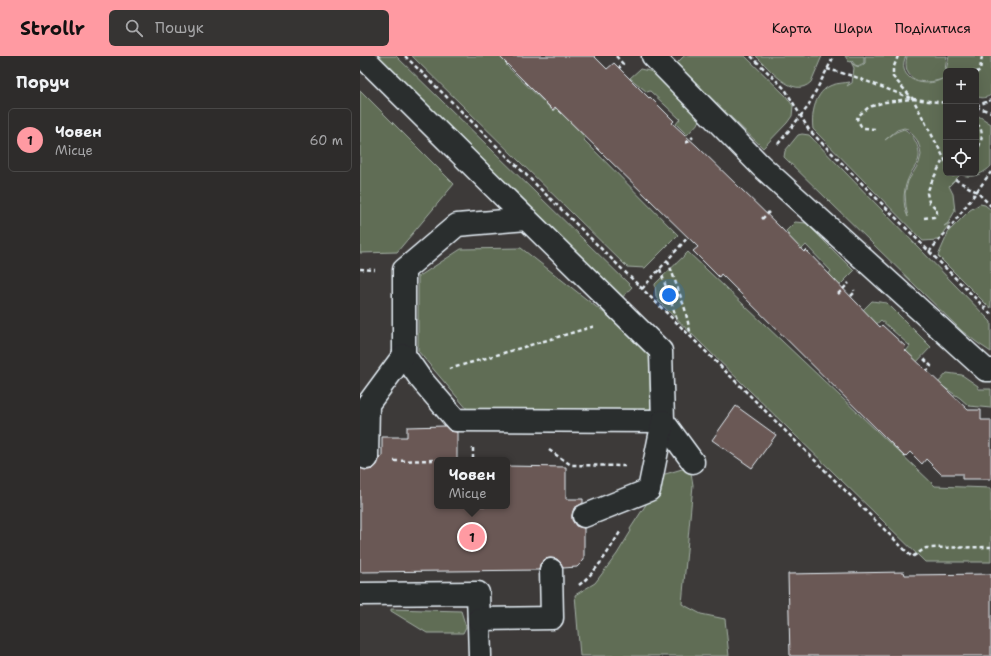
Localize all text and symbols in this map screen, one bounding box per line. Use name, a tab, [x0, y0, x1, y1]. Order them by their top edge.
search box	[109, 10, 389, 46]
text: Strollr	[20, 16, 85, 41]
icon: search	[123, 17, 145, 39]
text: Пошук	[155, 18, 204, 38]
text: Карта	[772, 19, 812, 37]
text: Шари	[834, 19, 873, 37]
text: Поділитися	[895, 19, 971, 37]
map controls	[943, 68, 979, 176]
button: +	[943, 68, 979, 104]
text: Поруч	[16, 71, 69, 93]
button: −	[943, 104, 979, 140]
text: Човен	[55, 122, 102, 142]
text: 1	[27, 132, 33, 149]
text: 60 m	[310, 132, 343, 149]
button: locate	[943, 140, 979, 176]
text: Місце	[55, 142, 93, 159]
your location	[659, 285, 679, 305]
popup	[434, 457, 510, 509]
text: Човен	[449, 465, 495, 485]
text: Місце	[449, 485, 487, 502]
pin: 1	[459, 522, 485, 552]

